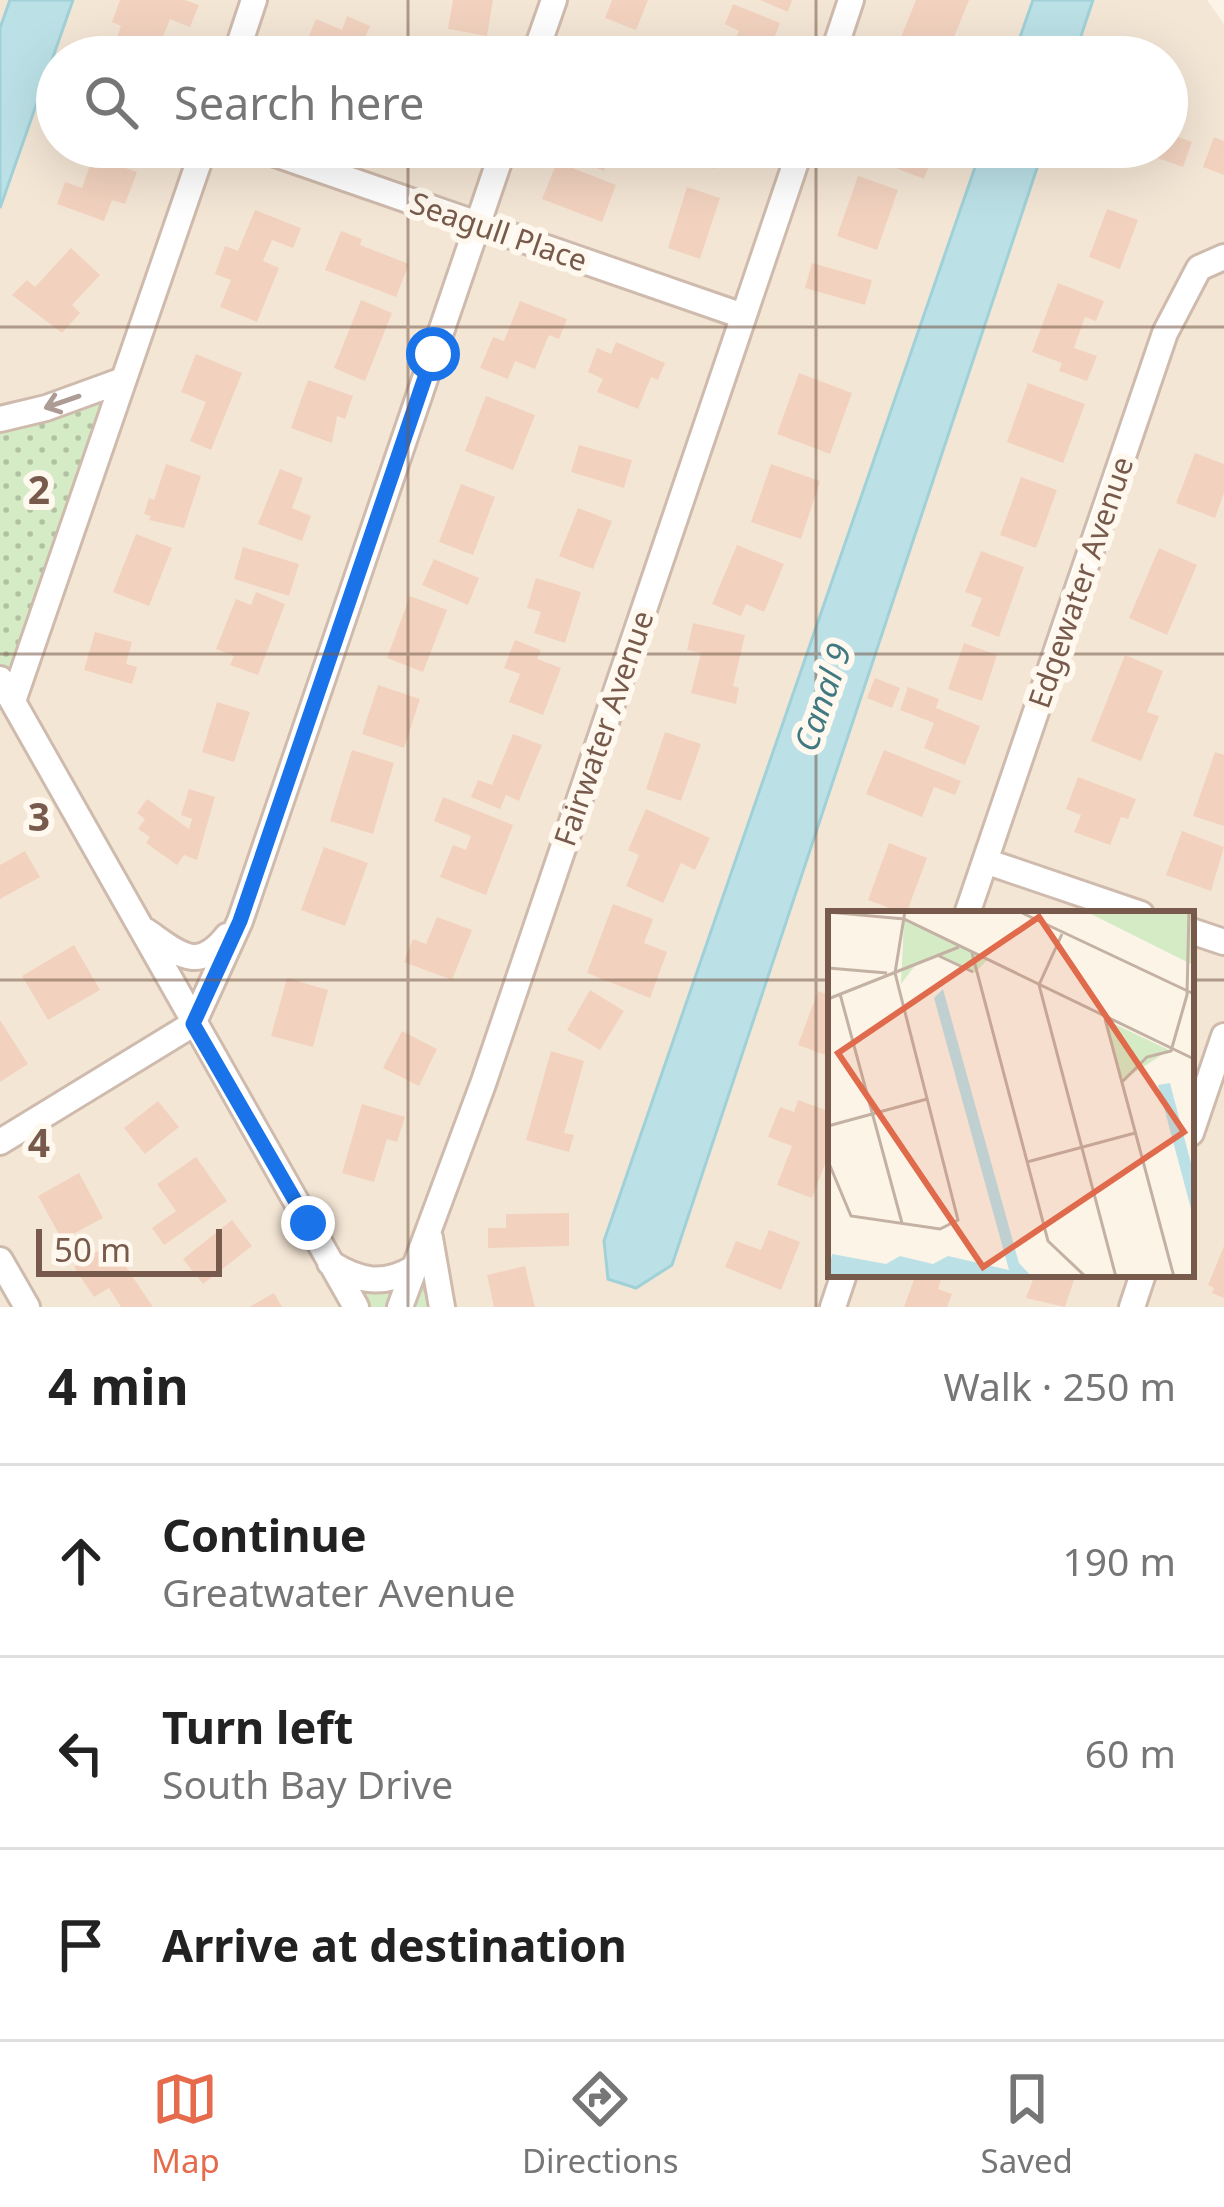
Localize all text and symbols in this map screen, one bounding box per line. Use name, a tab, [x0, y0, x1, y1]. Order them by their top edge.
search box	[36, 36, 1188, 168]
icon: search	[78, 69, 144, 135]
text: Search here	[174, 72, 424, 133]
street label: Seagull Place	[405, 182, 593, 280]
route start	[406, 327, 460, 381]
one-way arrow	[45, 393, 82, 414]
street label: Edgewater Avenue	[1018, 451, 1142, 713]
text: 2	[28, 462, 50, 515]
street label: Fairwater Avenue	[544, 605, 662, 851]
water label: Canal 9	[783, 637, 861, 757]
text: 3	[28, 789, 50, 842]
inset map	[828, 911, 1194, 1277]
text: 4	[28, 1115, 50, 1168]
route end	[281, 1196, 335, 1250]
scale bar	[36, 1223, 222, 1276]
text: 50 m	[54, 1227, 131, 1272]
text: 4 min	[48, 1350, 189, 1420]
text: Walk · 250 m	[943, 1359, 1176, 1412]
text: Continue	[162, 1504, 367, 1565]
icon: ahead	[48, 1528, 114, 1594]
text: 190 m	[1062, 1534, 1176, 1587]
text: Greatwater Avenue	[162, 1565, 515, 1618]
text: Turn left	[162, 1696, 353, 1757]
icon: left	[48, 1720, 114, 1786]
text: 60 m	[1085, 1726, 1176, 1779]
text: South Bay Drive	[162, 1757, 453, 1810]
icon: arrive	[48, 1912, 114, 1978]
text: Arrive at destination	[162, 1914, 627, 1975]
tab: Map	[151, 2066, 220, 2183]
tab: Directions	[522, 2066, 679, 2183]
tab: Saved	[981, 2066, 1073, 2183]

